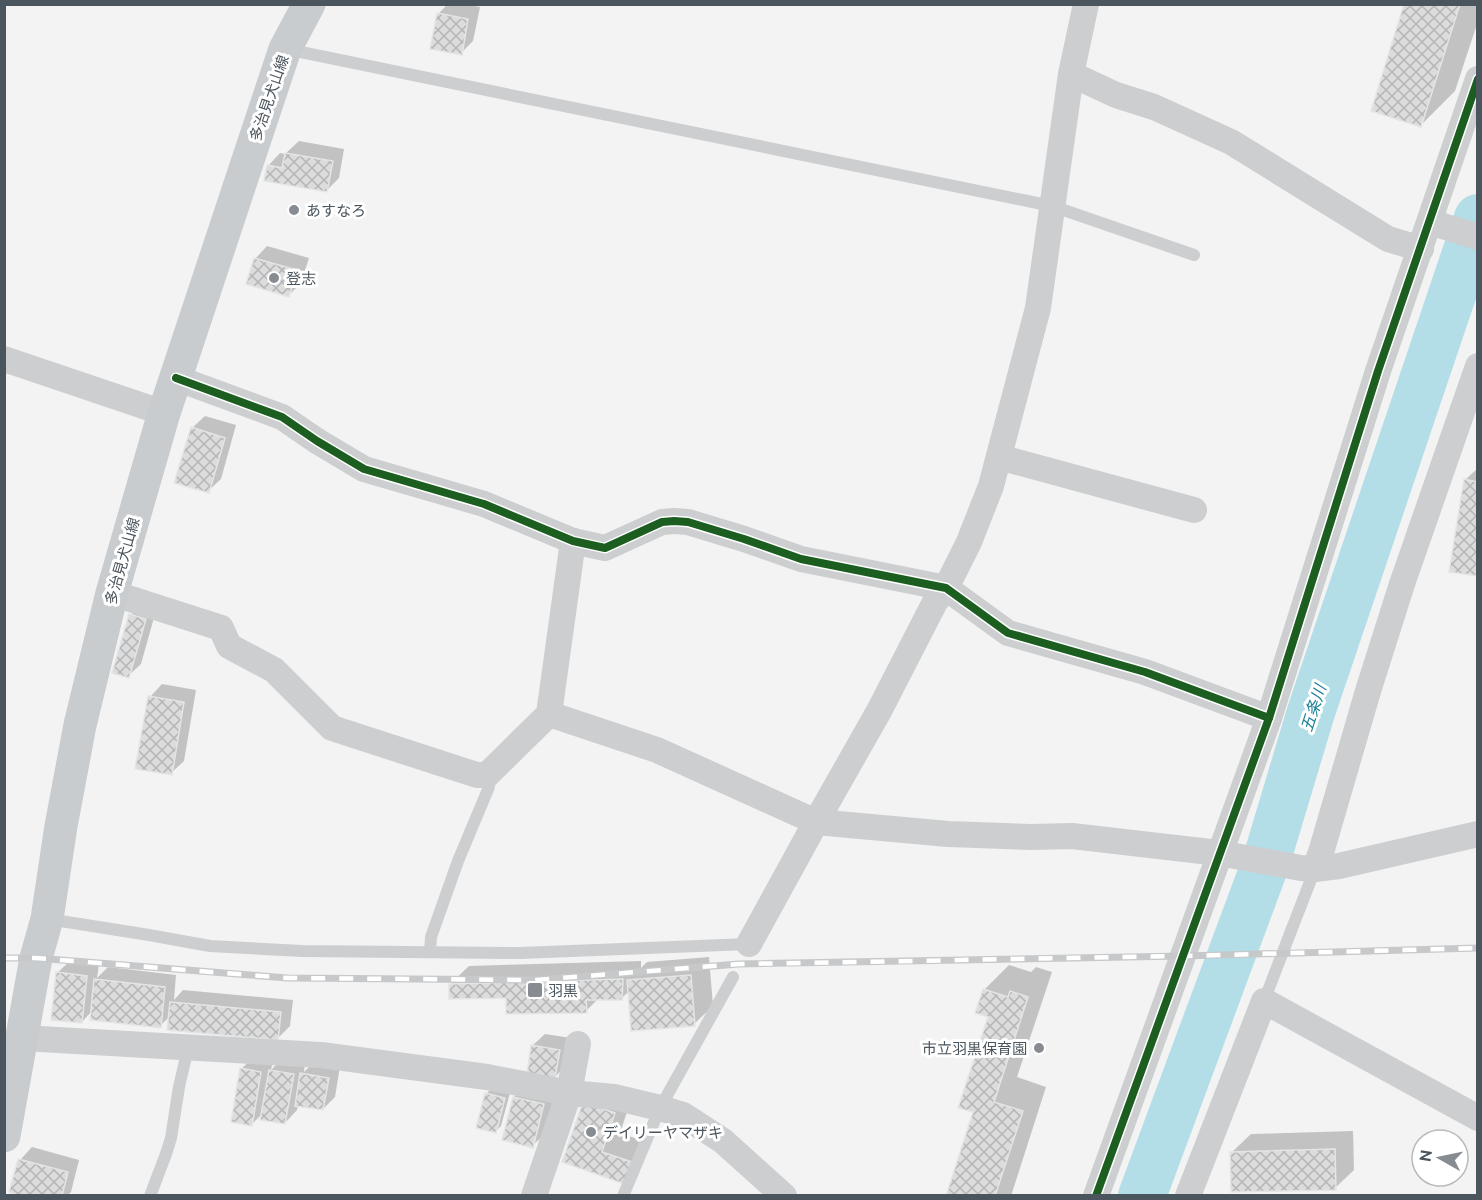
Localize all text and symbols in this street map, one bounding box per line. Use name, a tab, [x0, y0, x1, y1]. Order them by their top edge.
street label: 多治見犬山線	[246, 53, 292, 143]
place label: あすなろ	[306, 202, 366, 219]
marker: あすなろ	[287, 203, 301, 217]
place label: 登志	[286, 270, 316, 287]
marker: 登志	[267, 271, 281, 285]
street label: 多治見犬山線	[101, 515, 143, 607]
water label: 五条川	[1297, 680, 1330, 734]
marker: 羽黒	[526, 981, 544, 999]
place label: 羽黒	[548, 982, 578, 999]
place label: 市立羽黒保育園	[922, 1040, 1027, 1057]
marker: 市立羽黒保育園	[1032, 1041, 1046, 1055]
place label: デイリーヤマザキ	[603, 1124, 723, 1141]
marker: デイリーヤマザキ	[584, 1125, 598, 1139]
north arrow	[1410, 1128, 1470, 1188]
text: N	[1415, 1148, 1435, 1163]

